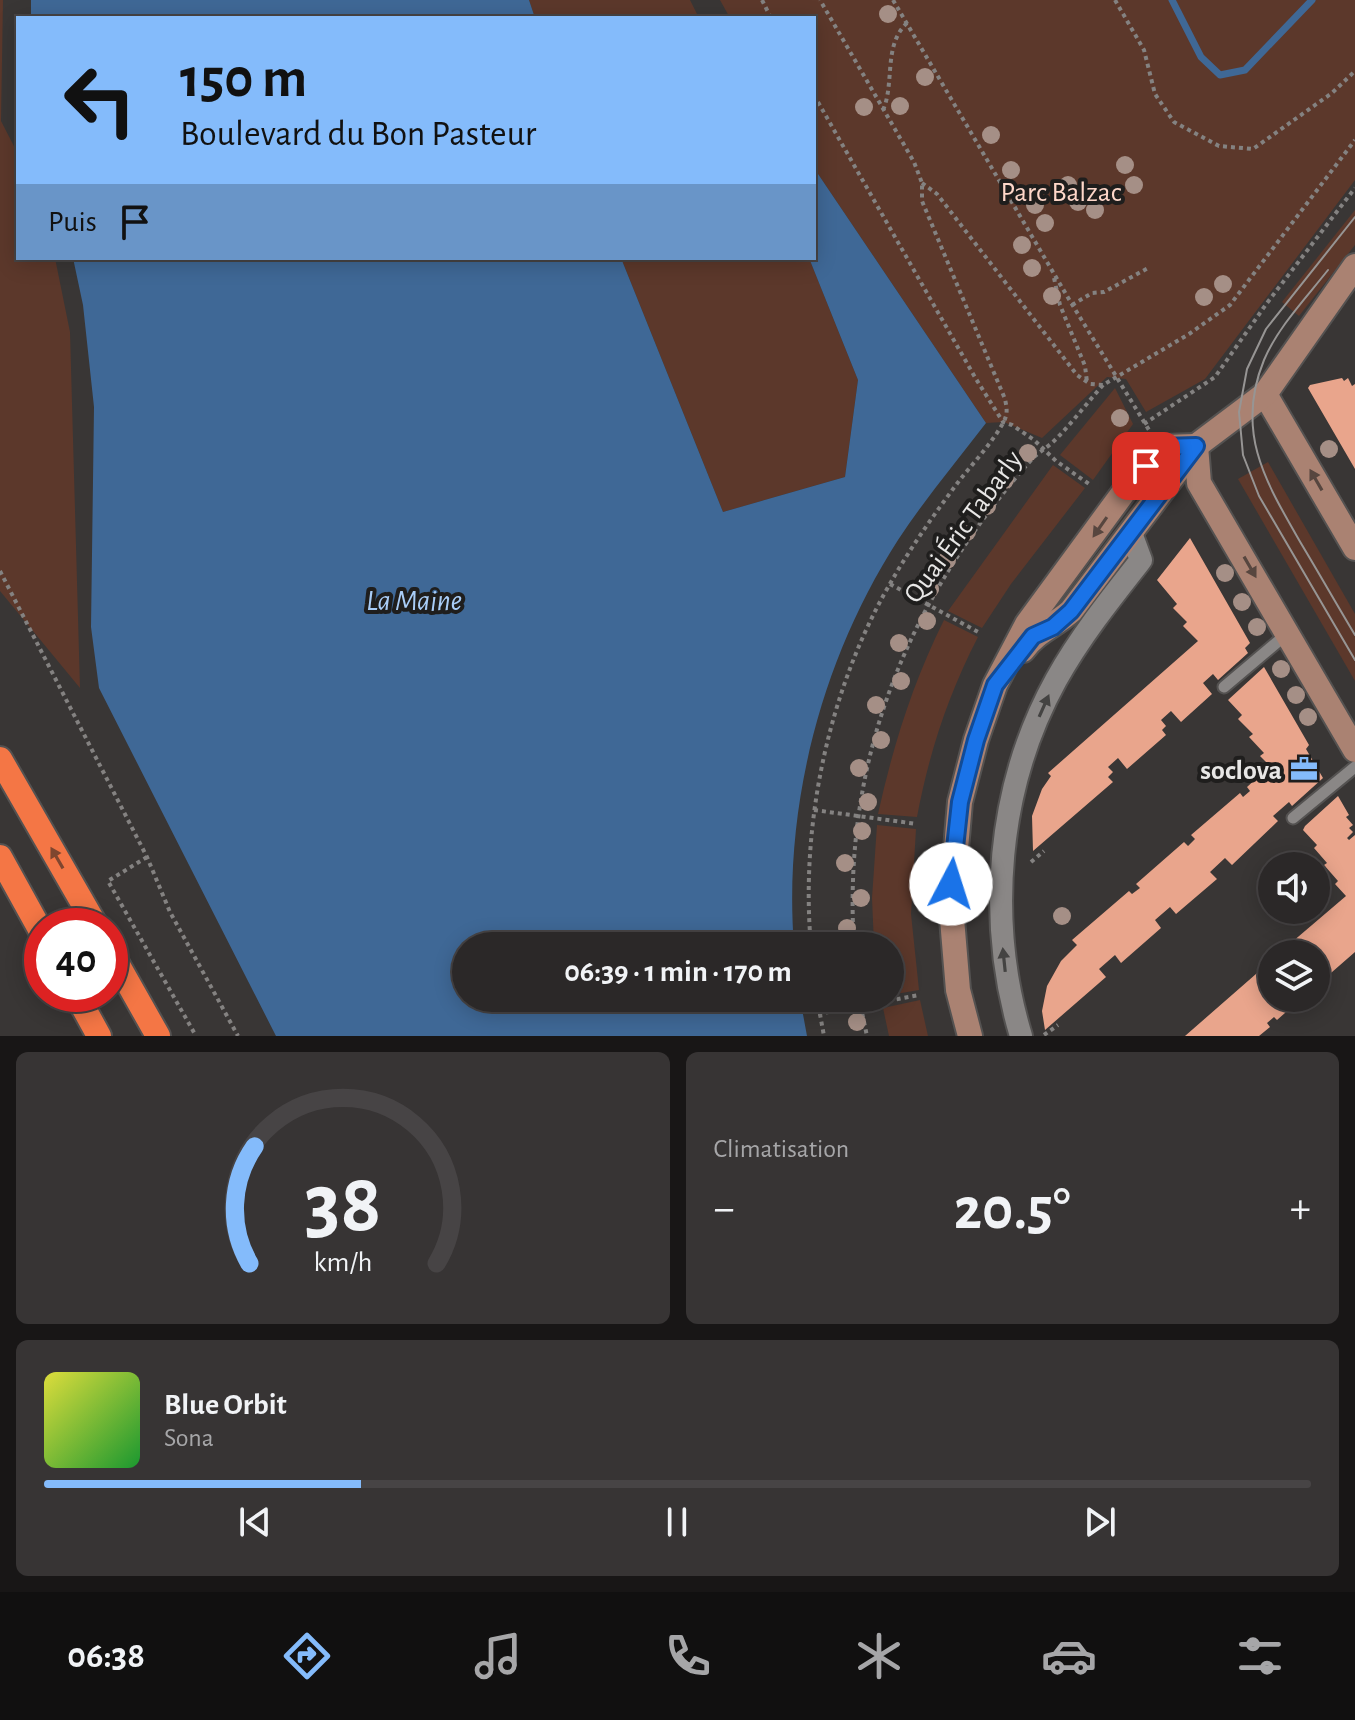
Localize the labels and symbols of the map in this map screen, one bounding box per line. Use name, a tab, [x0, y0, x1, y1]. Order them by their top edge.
park label: Parc Balzac	[1000, 179, 1122, 207]
pin	[1112, 432, 1180, 500]
street label: Quai Éric Tabarly	[897, 444, 1028, 609]
one-way arrow	[1309, 469, 1323, 491]
one-way arrow	[1093, 516, 1108, 537]
one-way arrow	[1243, 556, 1257, 578]
water label: La Maine	[366, 586, 462, 616]
one-way arrow	[1037, 694, 1050, 718]
office icon: soclova	[1289, 754, 1319, 784]
place label: soclova	[1200, 757, 1282, 785]
position arrow	[909, 842, 993, 926]
one-way arrow	[50, 847, 64, 869]
speed limit sign: 40	[24, 908, 128, 1012]
one-way arrow	[998, 947, 1011, 972]

